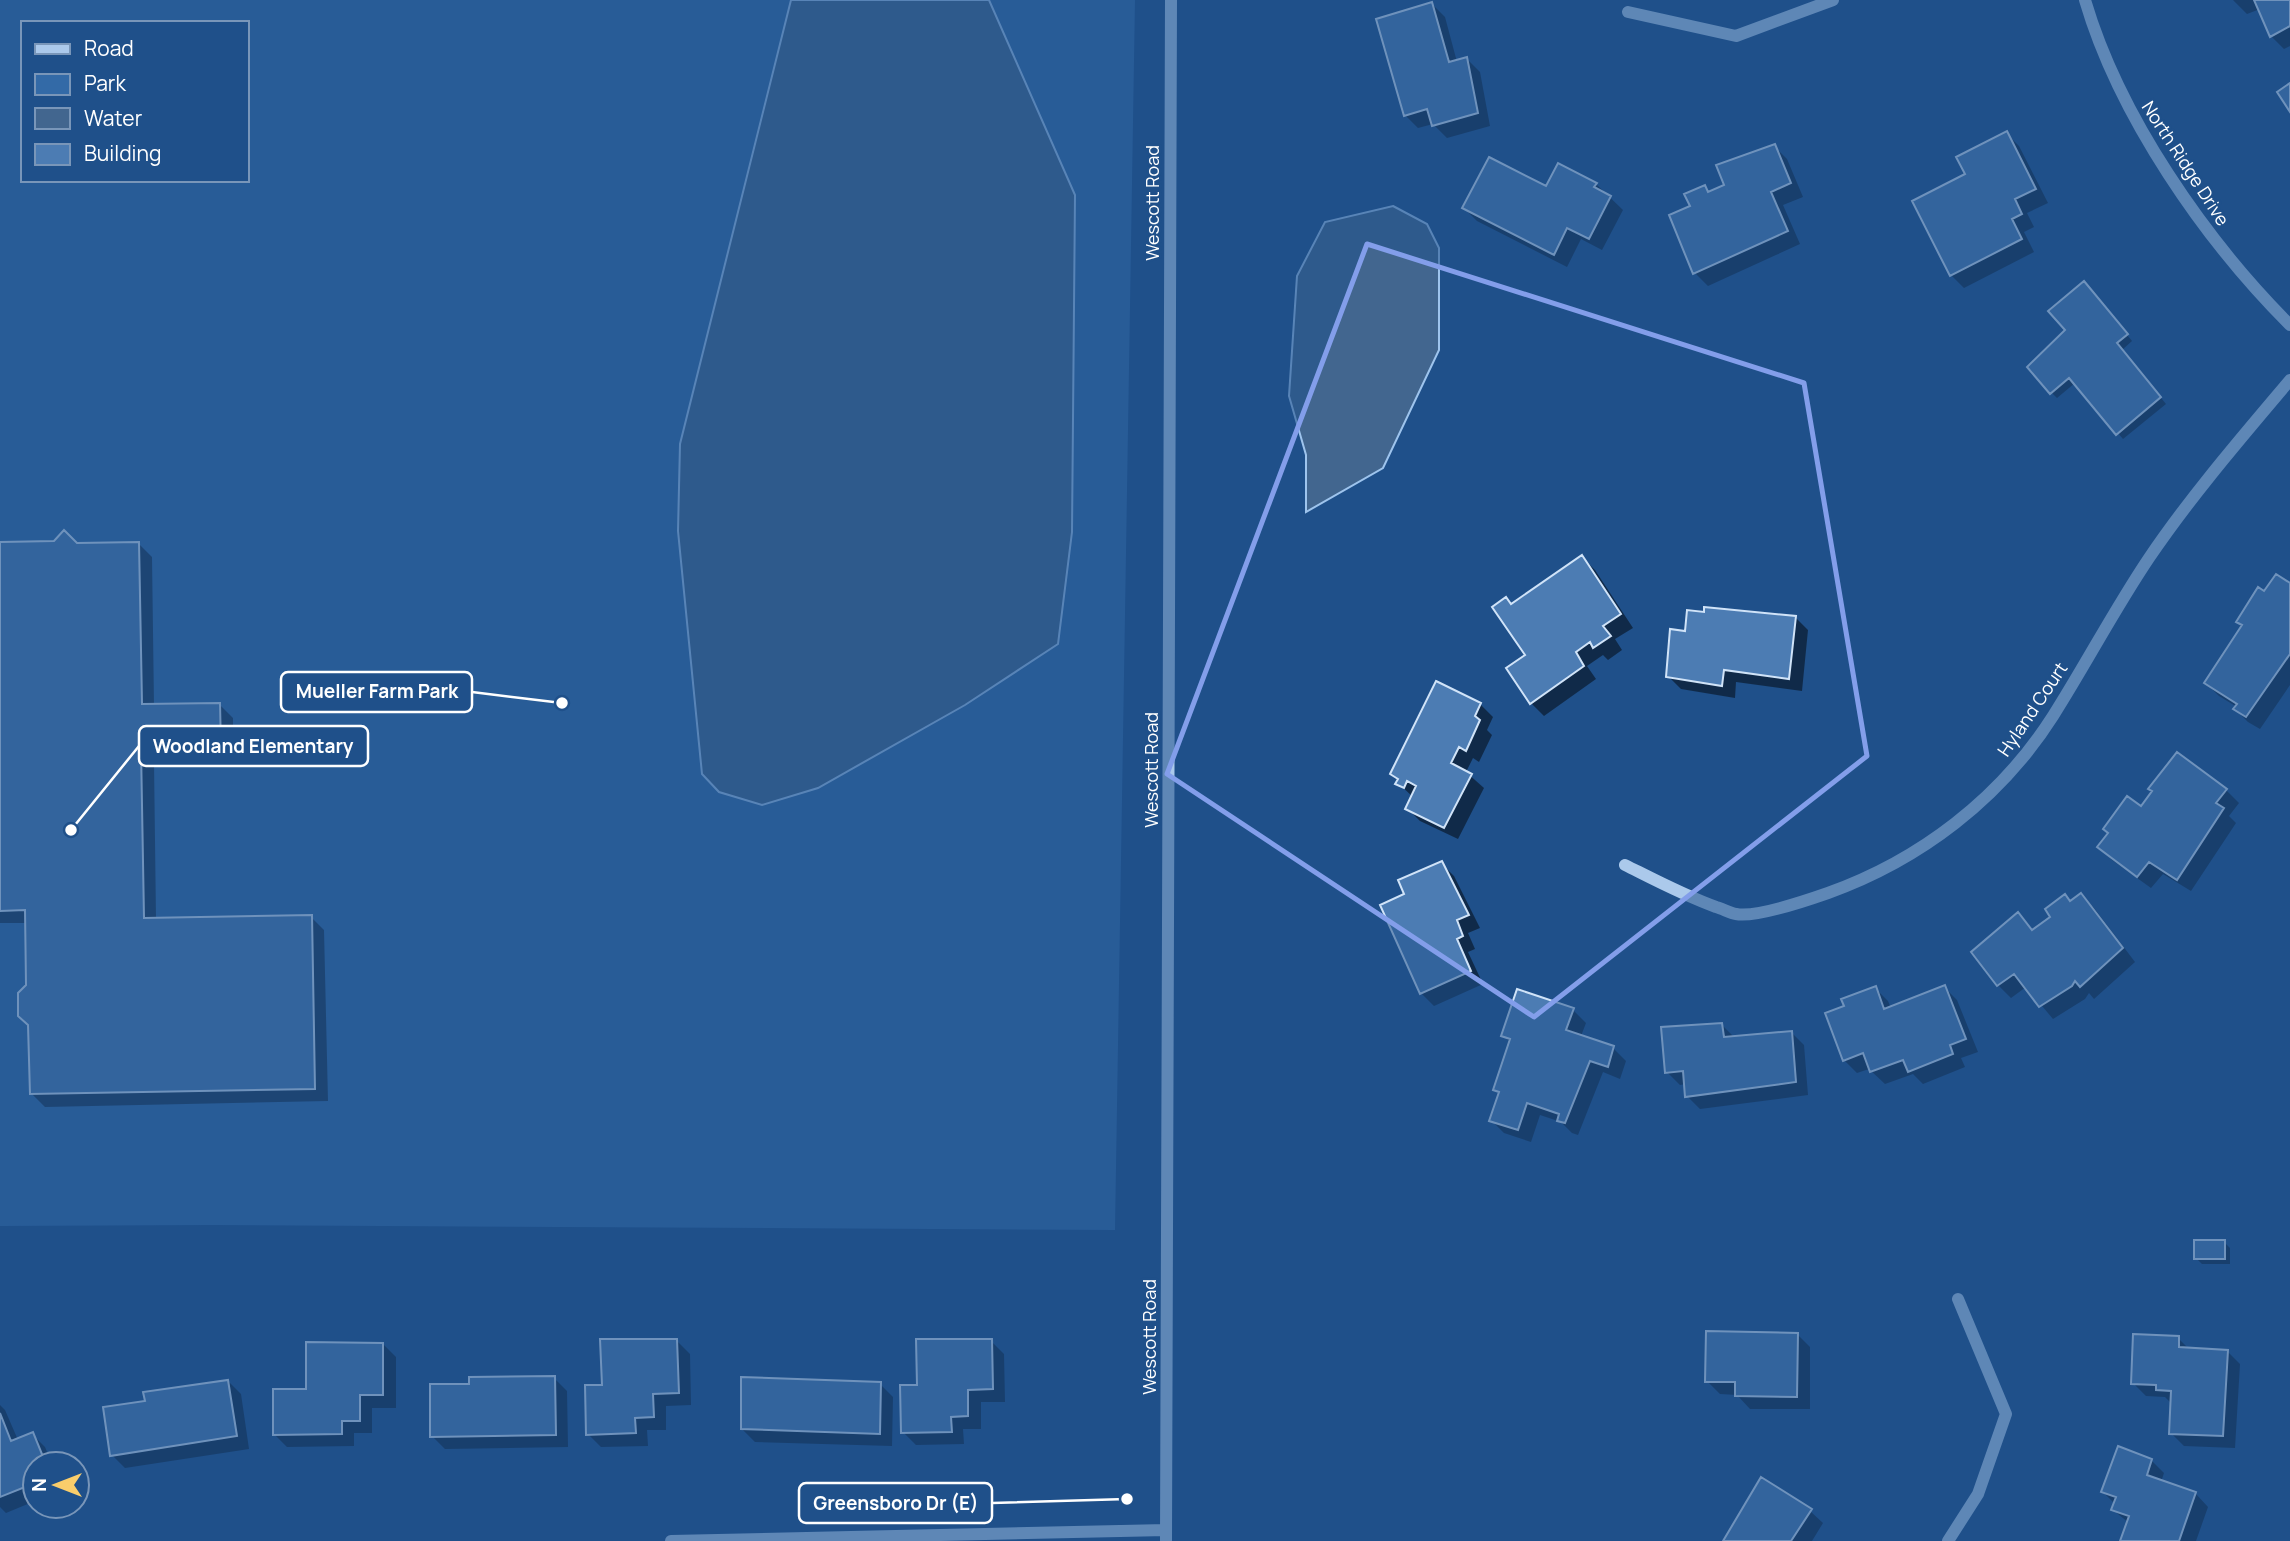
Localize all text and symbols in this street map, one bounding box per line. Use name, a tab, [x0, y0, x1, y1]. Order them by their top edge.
legend	[21, 21, 248, 182]
text: Road	[84, 34, 134, 62]
text: Park	[84, 69, 126, 97]
street label: North Ridge Drive	[2137, 96, 2235, 230]
text: Water	[84, 104, 143, 132]
text: Building	[84, 139, 161, 167]
street label: Wescott Road	[1140, 145, 1164, 261]
street label: Hyland Court	[1992, 657, 2072, 761]
callout: Mueller Farm Park	[281, 672, 472, 712]
text: Mueller Farm Park	[296, 678, 459, 704]
street label: Wescott Road	[1139, 712, 1163, 828]
callout: Woodland Elementary	[139, 726, 368, 766]
text: Woodland Elementary	[153, 733, 354, 759]
street label: Wescott Road	[1137, 1279, 1161, 1395]
north arrow	[21, 1450, 91, 1520]
text: N	[26, 1478, 52, 1492]
callout: Greensboro Dr (E)	[799, 1483, 992, 1523]
text: Greensboro Dr (E)	[813, 1490, 979, 1516]

